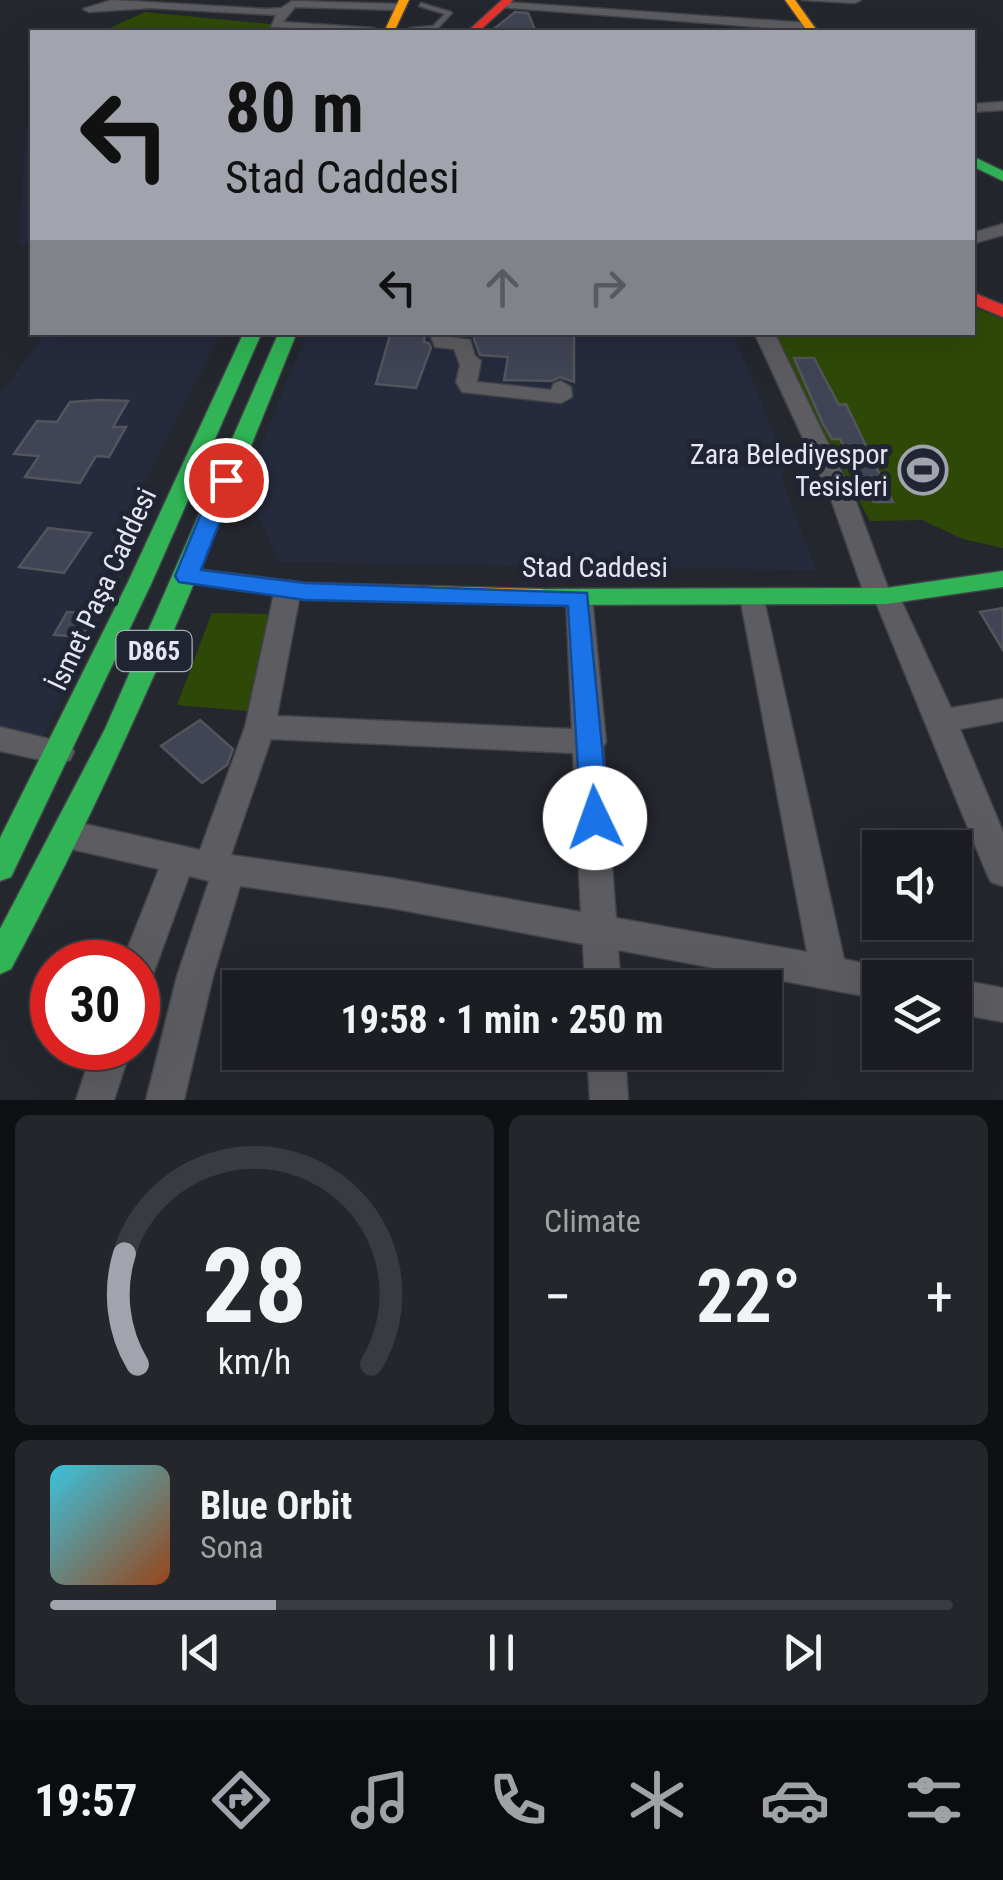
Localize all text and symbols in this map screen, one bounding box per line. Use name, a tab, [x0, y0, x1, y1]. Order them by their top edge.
text: 80 m	[225, 67, 364, 149]
icon: left	[60, 70, 190, 200]
text: Stad Caddesi	[225, 151, 460, 204]
icon: left	[370, 260, 425, 315]
icon: ahead	[475, 260, 530, 315]
icon: right	[580, 260, 635, 315]
pin	[184, 438, 269, 523]
place label: Zara Belediyespor Tesisleri	[690, 438, 888, 503]
sports icon: Zara Belediyespor Tesisleri	[897, 444, 949, 496]
icon: arrive	[199, 453, 254, 508]
street label: İsmet Paşa Caddesi	[41, 483, 163, 695]
street label: Stad Caddesi	[522, 551, 668, 584]
road number: D865	[116, 631, 192, 671]
position arrow	[543, 766, 647, 870]
map controls	[862, 830, 972, 1070]
button: sound	[862, 830, 972, 940]
speed limit sign: 30	[30, 940, 160, 1070]
button: layers	[862, 960, 972, 1070]
text: 19:58 · 1 min · 250 m	[341, 998, 663, 1042]
text: Climate	[544, 1202, 641, 1240]
text: 28	[202, 1226, 307, 1347]
text: 22°	[696, 1252, 801, 1340]
text: −	[544, 1265, 572, 1329]
text: +	[926, 1265, 953, 1329]
text: km/h	[218, 1341, 291, 1383]
text: Blue Orbit	[200, 1484, 352, 1528]
text: Sona	[200, 1528, 263, 1566]
icon: previous	[173, 1625, 228, 1680]
icon: pause	[474, 1625, 529, 1680]
icon: next	[775, 1625, 830, 1680]
icon: directions	[206, 1765, 276, 1835]
icon: music	[345, 1765, 415, 1835]
icon: phone	[483, 1765, 553, 1835]
icon: climate	[622, 1765, 692, 1835]
icon: car	[760, 1765, 830, 1835]
icon: filters	[899, 1765, 969, 1835]
text: 19:57	[34, 1774, 138, 1827]

